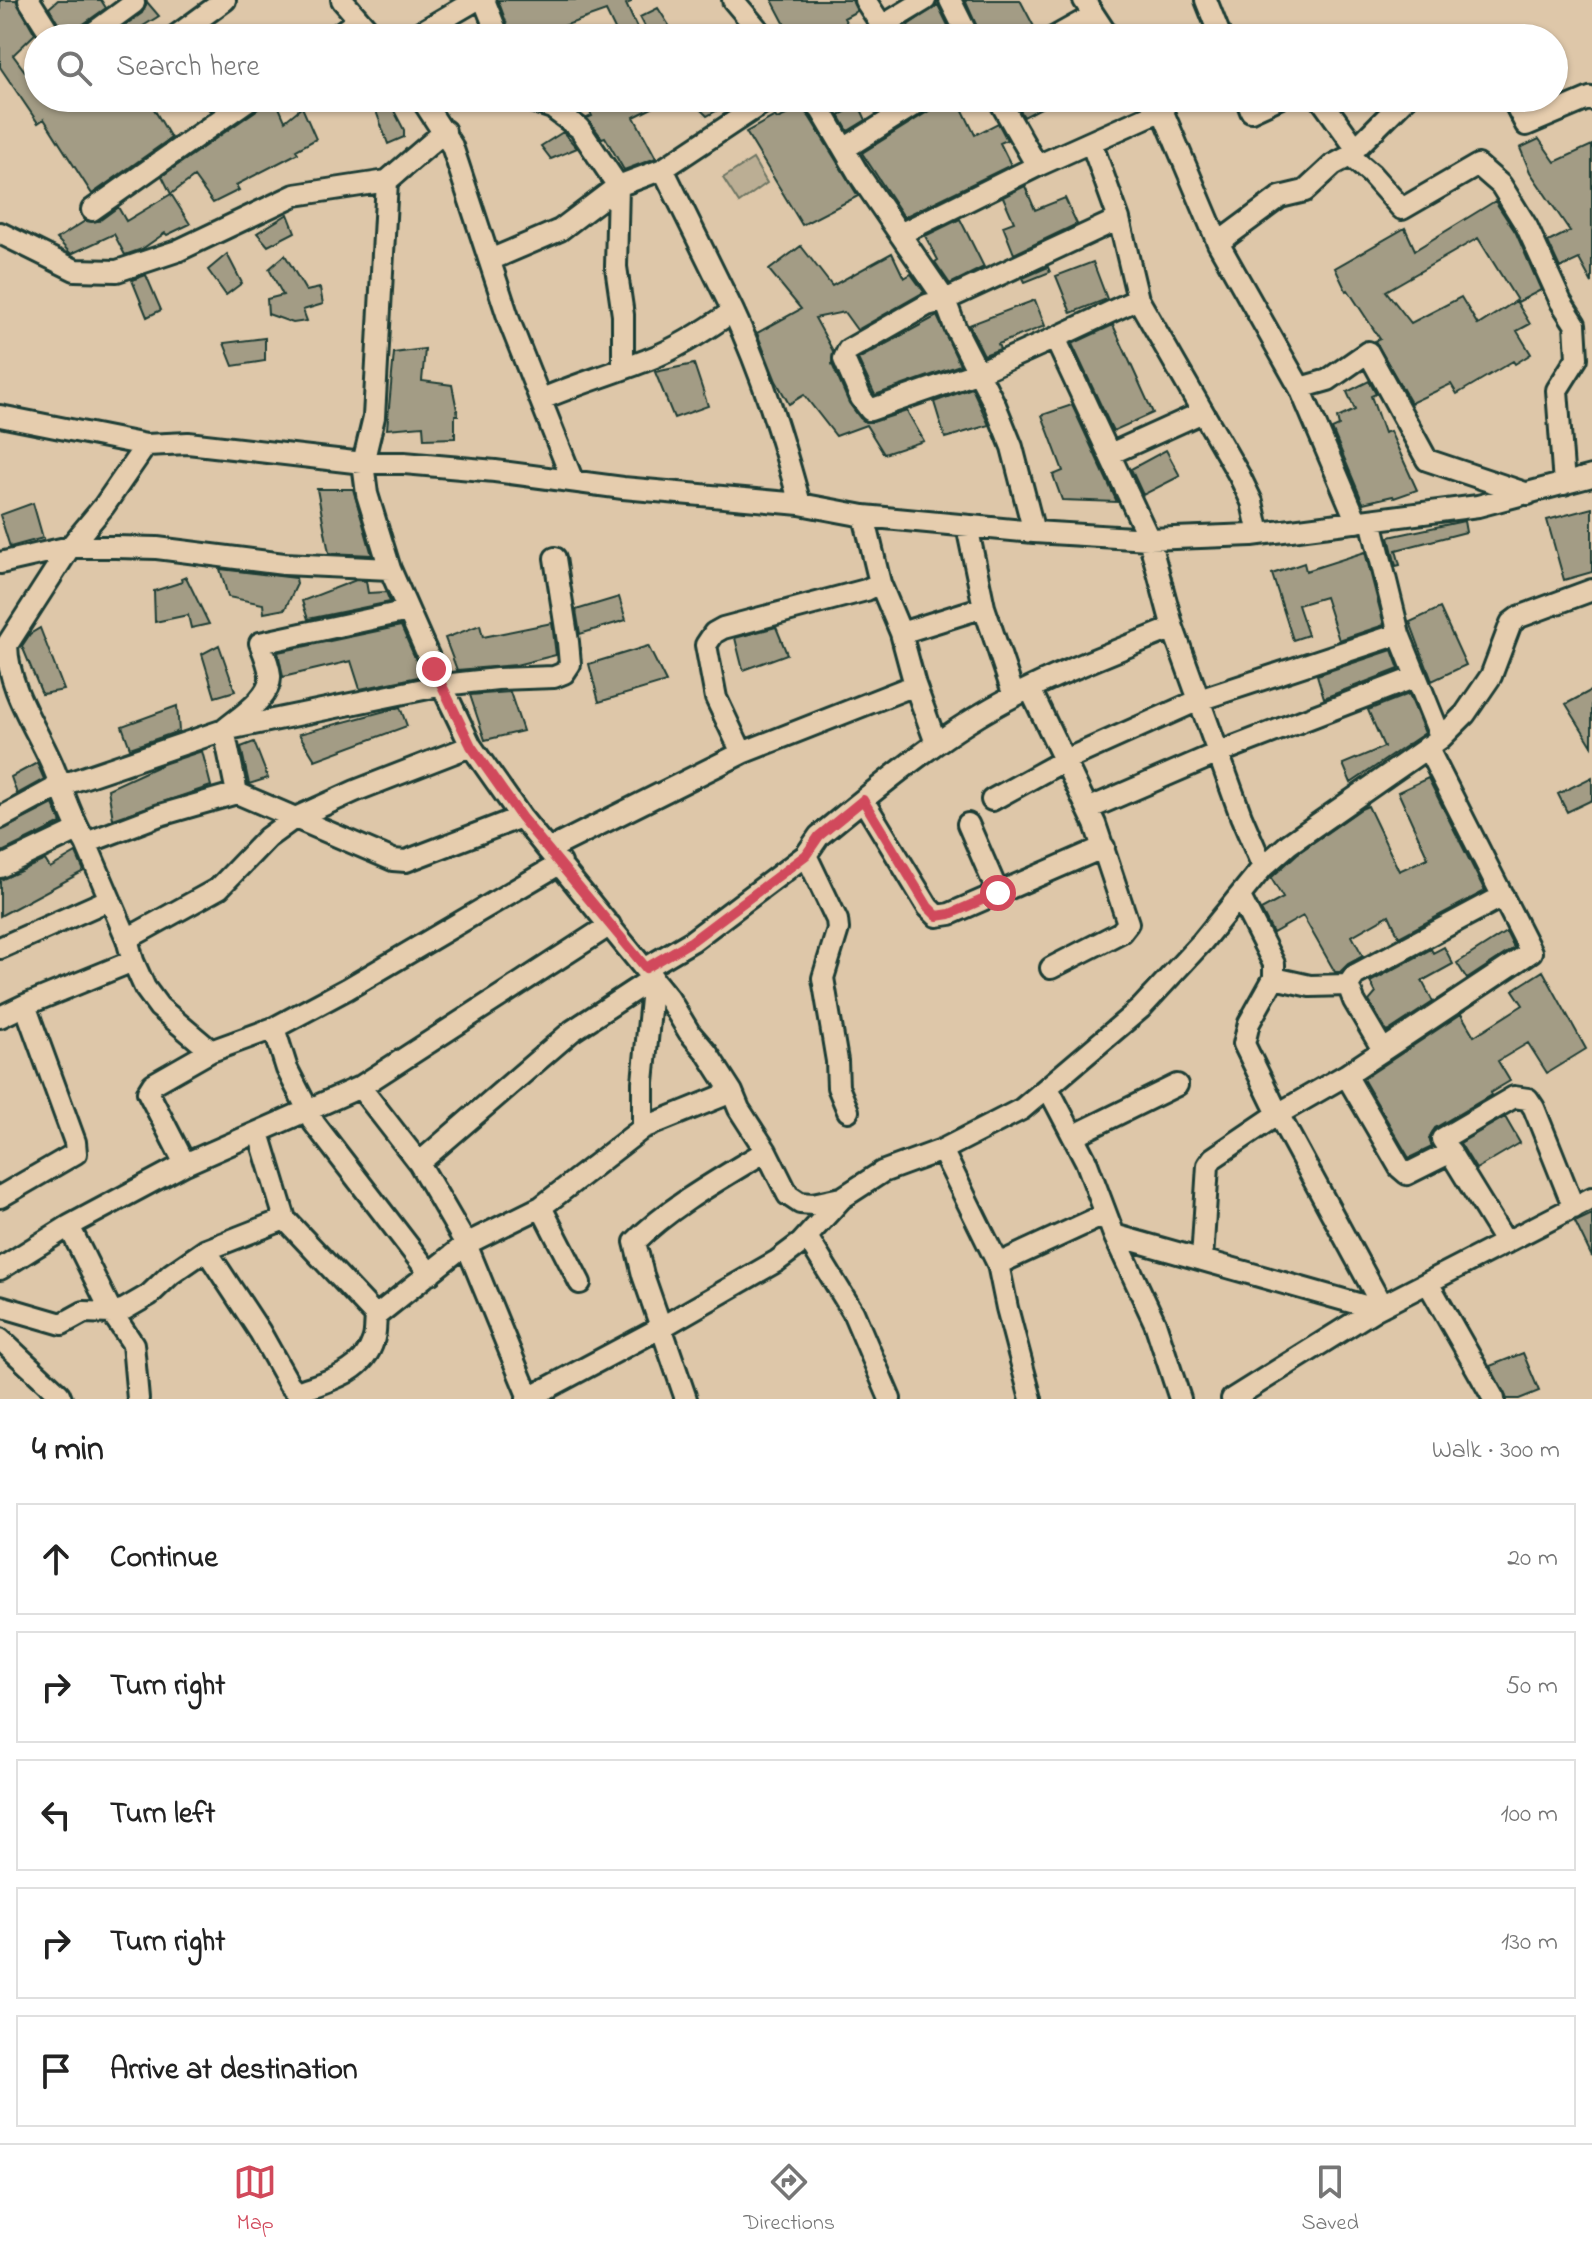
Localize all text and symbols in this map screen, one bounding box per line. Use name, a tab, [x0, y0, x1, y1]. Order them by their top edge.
search box	[24, 24, 1568, 112]
icon: search	[52, 46, 96, 90]
text: Search here	[116, 46, 260, 90]
route end	[416, 651, 452, 687]
route start	[980, 875, 1016, 911]
text: 4 min	[32, 1426, 104, 1476]
text: Walk · 300 m	[1432, 1432, 1560, 1470]
icon: ahead	[34, 1537, 78, 1581]
text: Continue	[110, 1537, 218, 1581]
text: 20 m	[1507, 1540, 1558, 1578]
icon: right	[34, 1665, 78, 1709]
text: Turn right	[110, 1665, 225, 1709]
text: 50 m	[1505, 1668, 1558, 1706]
icon: left	[34, 1793, 78, 1837]
text: Turn left	[110, 1793, 215, 1837]
text: 100 m	[1501, 1796, 1558, 1834]
icon: right	[34, 1921, 78, 1965]
text: Turn right	[110, 1921, 225, 1965]
text: 130 m	[1501, 1924, 1558, 1962]
icon: arrive	[34, 2049, 78, 2093]
text: Arrive at destination	[110, 2049, 358, 2093]
tab: Map	[233, 2160, 277, 2240]
tab: Directions	[744, 2160, 835, 2240]
tab: Saved	[1301, 2160, 1359, 2240]

